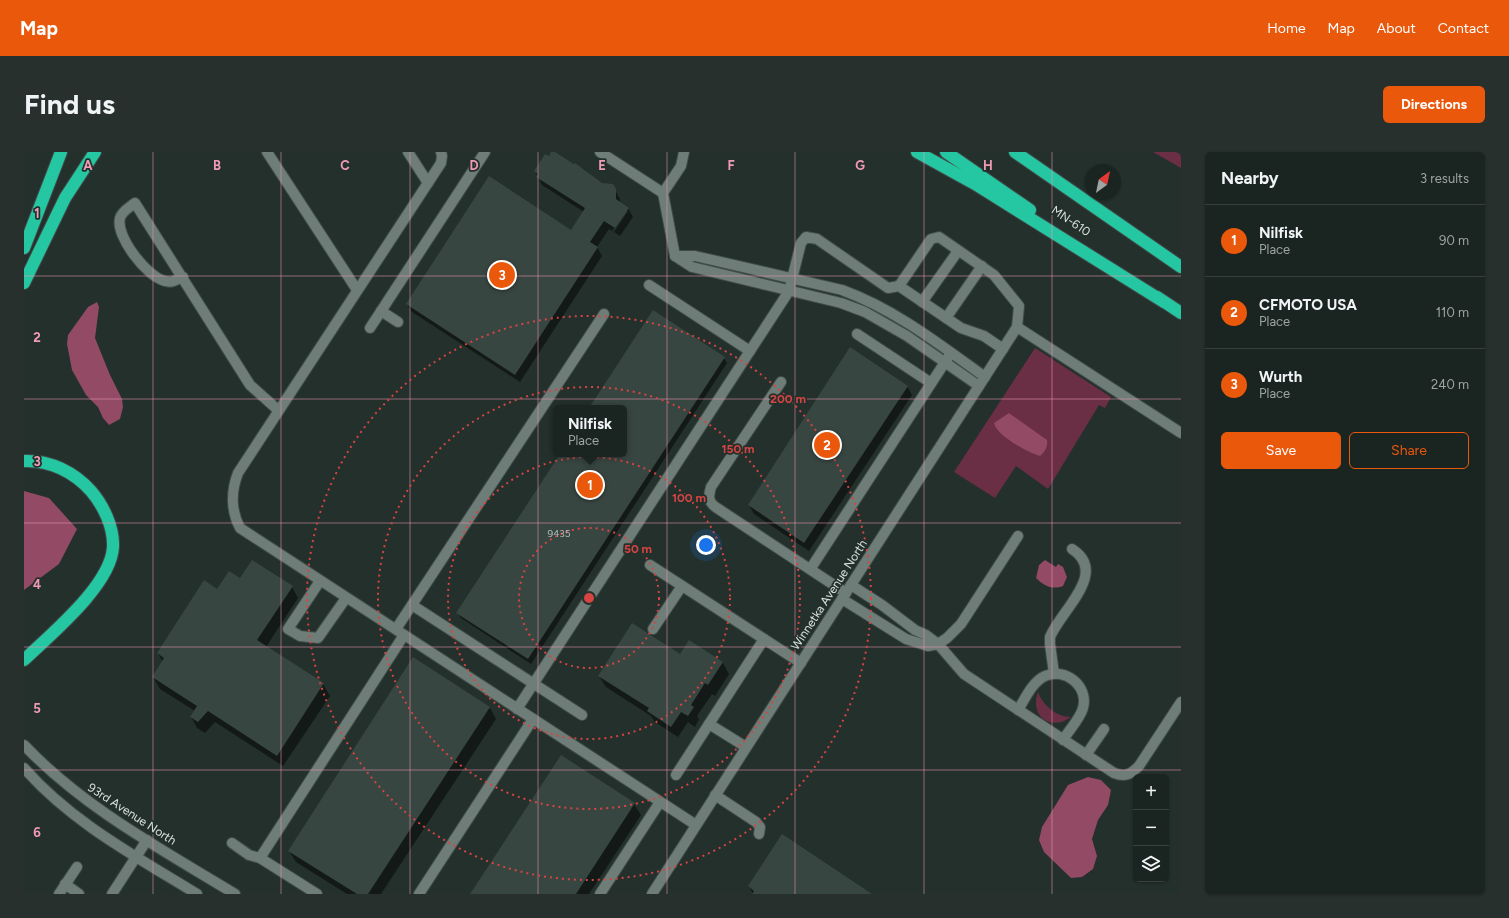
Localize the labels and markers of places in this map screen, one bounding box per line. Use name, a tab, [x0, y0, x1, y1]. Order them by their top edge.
pin: 3	[489, 260, 515, 290]
pin: 2	[814, 430, 840, 460]
pin: 1	[577, 470, 603, 500]
centre of rings	[582, 591, 596, 605]

